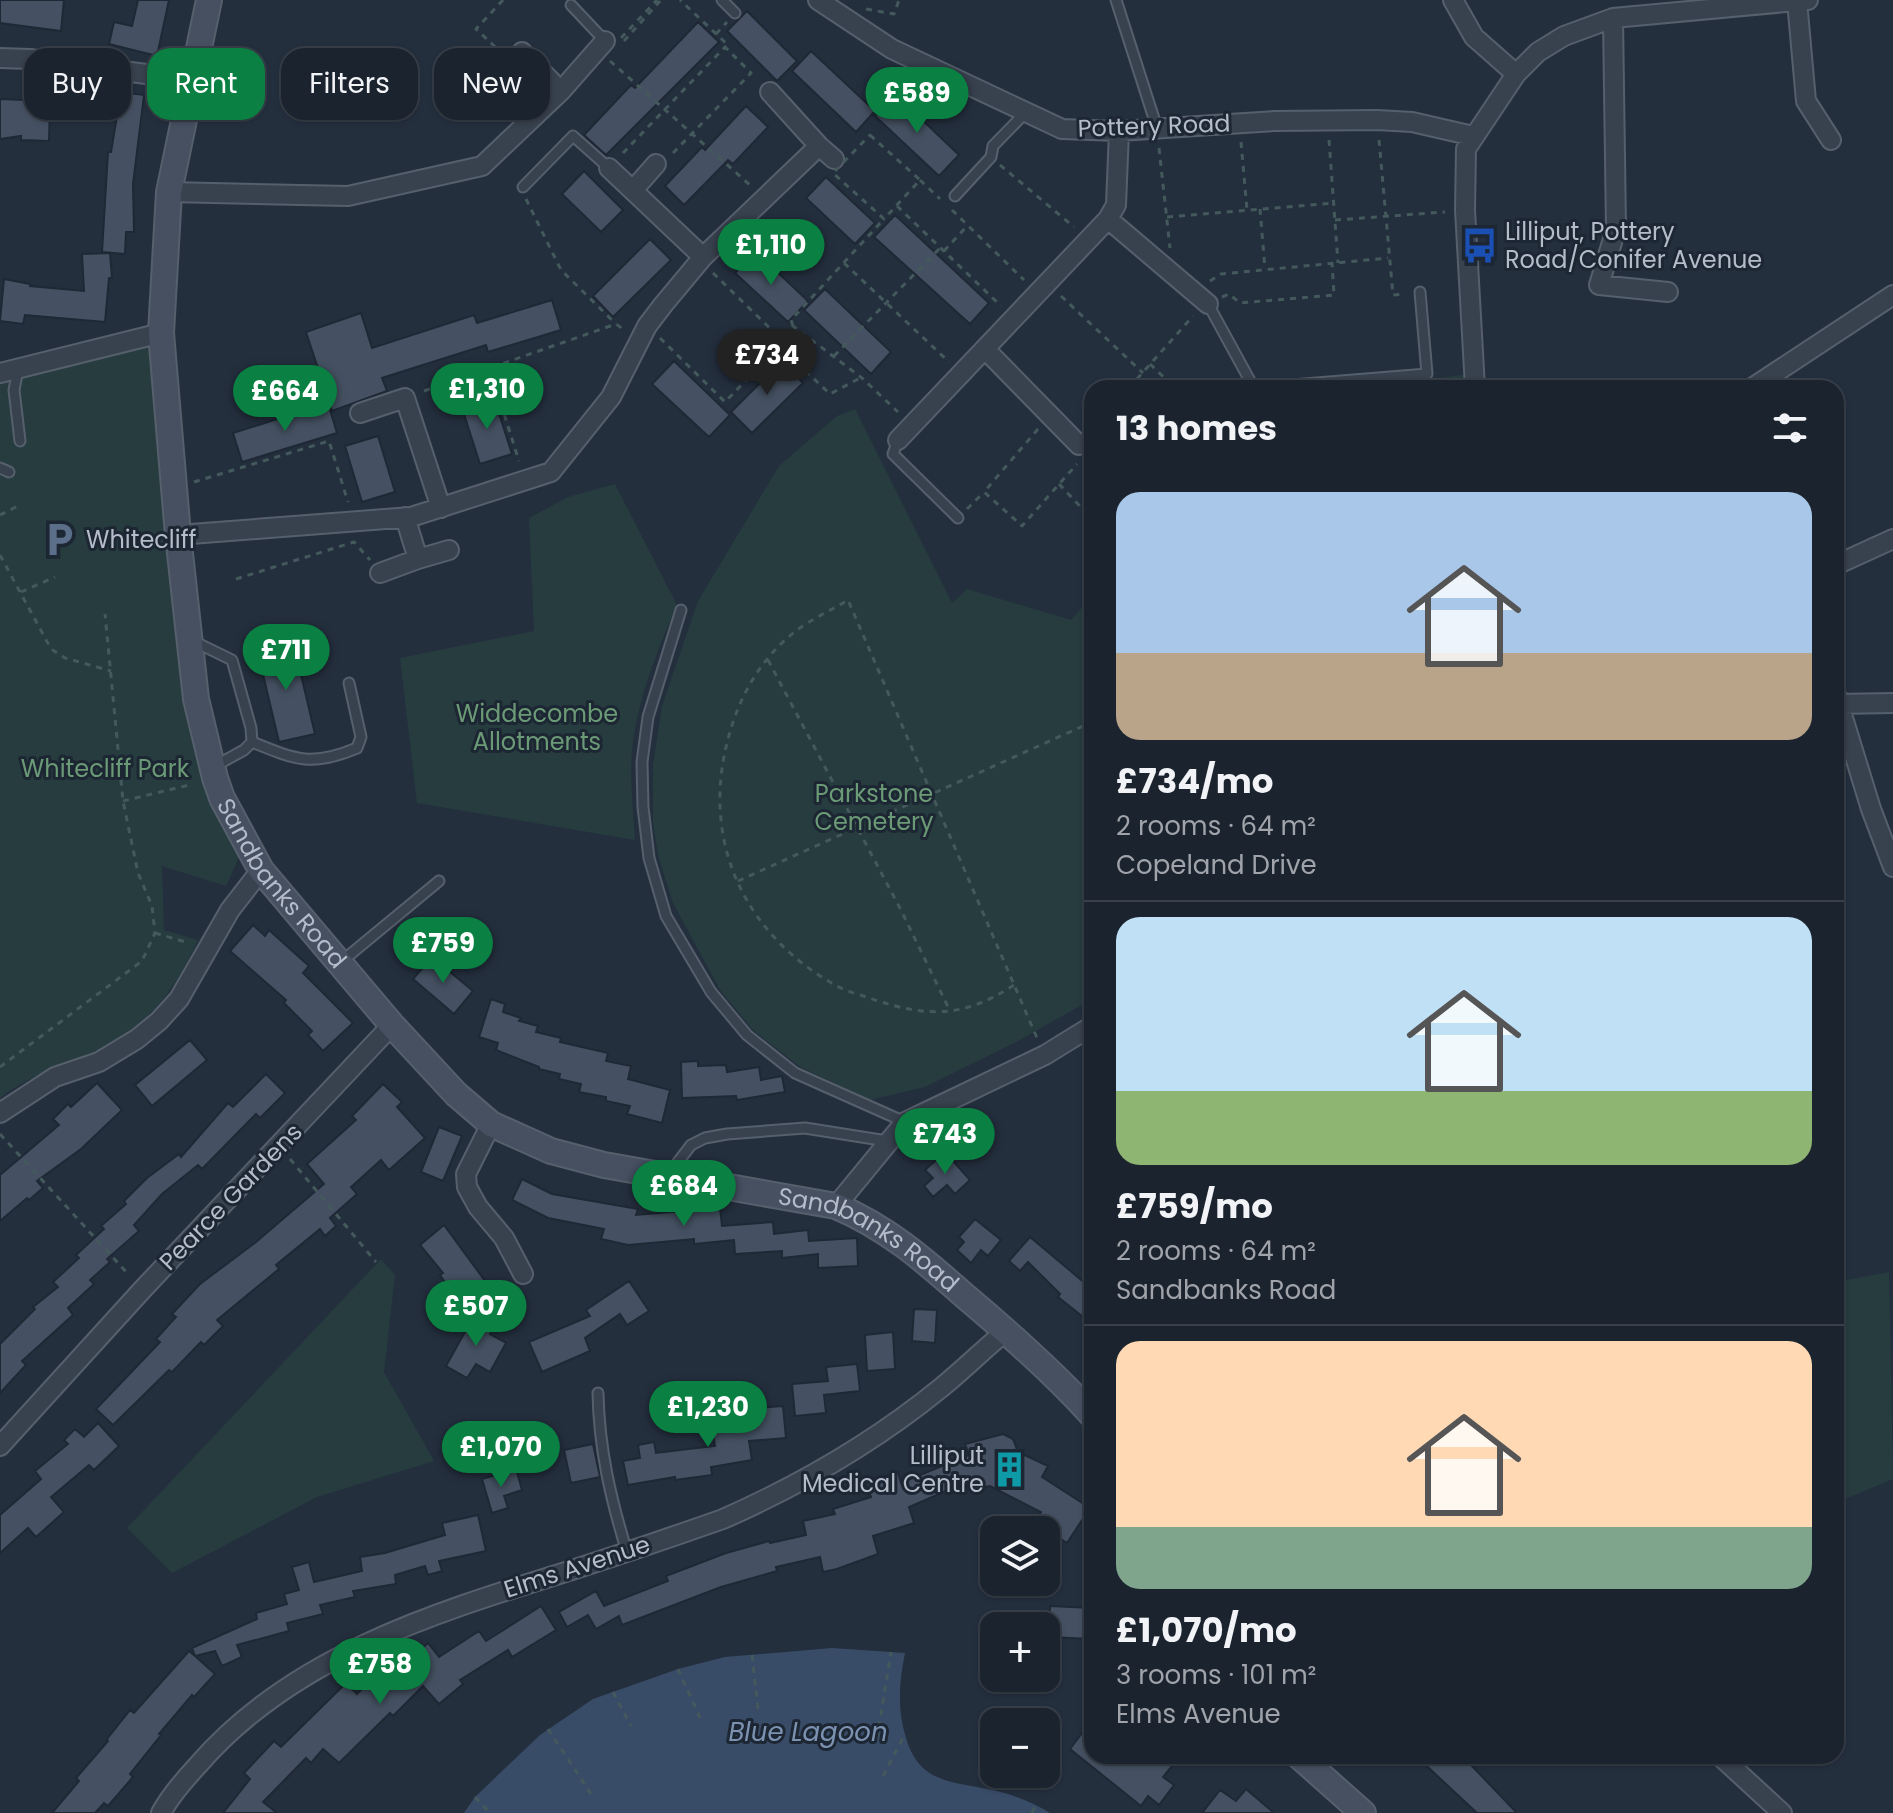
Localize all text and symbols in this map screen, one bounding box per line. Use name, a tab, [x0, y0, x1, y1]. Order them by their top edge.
chip: Buy	[24, 48, 131, 120]
chip: Rent	[147, 48, 265, 120]
chip: Filters	[281, 48, 418, 120]
chip: New	[434, 48, 550, 120]
pin: £589	[870, 67, 964, 135]
text: £589	[884, 75, 950, 111]
street label: Pottery Road	[1077, 106, 1231, 145]
place label: Lilliput, Pottery Road/Conifer Avenue	[1505, 215, 1762, 276]
pin: £1,110	[706, 219, 836, 287]
text: £1,110	[736, 227, 806, 263]
bus stop icon: Lilliput, Pottery Road/Conifer Avenue	[1460, 227, 1498, 265]
pin: £734	[720, 329, 814, 397]
text: £734	[735, 337, 799, 373]
pin: £1,310	[422, 363, 552, 431]
pin: £664	[238, 365, 332, 433]
text: £1,310	[449, 371, 525, 407]
text: £664	[251, 373, 319, 409]
text: 13 homes	[1116, 404, 1277, 452]
icon: filters	[1768, 406, 1812, 450]
parking icon: Whitecliff	[41, 521, 79, 559]
place label: Whitecliff	[86, 523, 197, 556]
icon: home	[1392, 544, 1536, 688]
pin: £711	[239, 624, 333, 692]
text: £711	[261, 632, 311, 668]
park label: Widdecombe Allotments	[456, 697, 618, 758]
park label: Whitecliff Park	[21, 752, 190, 785]
text: £734/mo	[1116, 757, 1273, 805]
park label: Parkstone Cemetery	[814, 777, 934, 838]
street label: Sandbanks Road	[209, 792, 354, 975]
text: 2 rooms · 64 m²	[1116, 808, 1316, 844]
text: Copeland Drive	[1116, 847, 1317, 883]
pin: £759	[396, 917, 490, 985]
text: £759	[411, 925, 475, 961]
icon: home	[1392, 969, 1536, 1113]
pin: £743	[898, 1108, 992, 1176]
street label: Pearce Gardens	[152, 1116, 309, 1277]
text: £743	[913, 1116, 977, 1152]
pin: £684	[637, 1160, 731, 1228]
text: £684	[650, 1168, 718, 1204]
street label: Sandbanks Road	[776, 1179, 966, 1299]
text: £759/mo	[1116, 1182, 1273, 1230]
text: 2 rooms · 64 m²	[1116, 1233, 1316, 1269]
text: Sandbanks Road	[1116, 1272, 1336, 1308]
pin: £507	[429, 1280, 523, 1348]
text: £507	[443, 1288, 509, 1324]
pin: £1,230	[643, 1381, 773, 1449]
text: £1,230	[667, 1389, 749, 1425]
icon: home	[1392, 1393, 1536, 1537]
pin: £1,070	[436, 1421, 566, 1489]
text: £1,070	[460, 1429, 542, 1465]
place label: Lilliput Medical Centre	[802, 1439, 984, 1500]
building icon: Lilliput Medical Centre	[991, 1451, 1029, 1489]
map controls	[980, 1516, 1060, 1788]
button: layers	[980, 1516, 1060, 1596]
street label: Elms Avenue	[499, 1527, 654, 1606]
text: £1,070/mo	[1116, 1606, 1297, 1654]
button: +	[980, 1612, 1060, 1692]
pin: £758	[333, 1638, 427, 1706]
text: £758	[348, 1646, 412, 1682]
text: 3 rooms · 101 m²	[1116, 1657, 1316, 1693]
text: Elms Avenue	[1116, 1696, 1281, 1732]
button: −	[980, 1708, 1060, 1788]
water label: Blue Lagoon	[728, 1714, 888, 1750]

